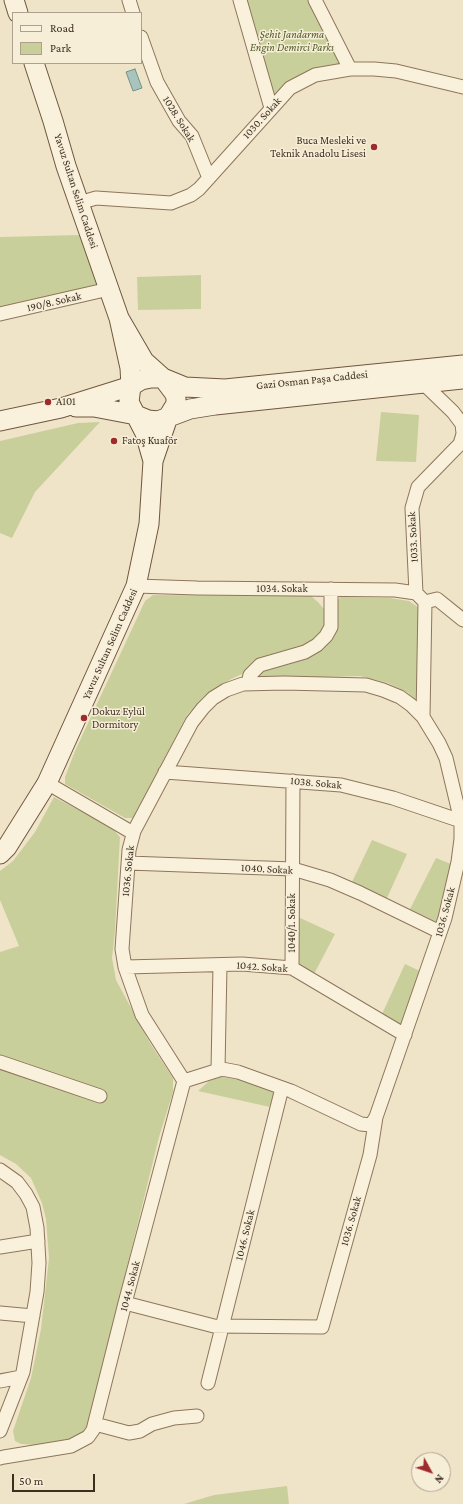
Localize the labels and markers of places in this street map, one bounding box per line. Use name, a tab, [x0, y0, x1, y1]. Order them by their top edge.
place label: Buca Mesleki ve Teknik Anadolu Lisesi	[270, 134, 366, 160]
marker: Buca Mesleki ve Teknik Anadolu Lisesi	[369, 142, 379, 152]
place label: A101	[56, 395, 76, 409]
marker: A101	[43, 397, 53, 407]
place label: Fatoş Kuaför	[122, 434, 177, 448]
marker: Fatoş Kuaför	[109, 436, 119, 446]
place label: Dokuz Eylül Dormitory	[92, 705, 145, 731]
marker: Dokuz Eylül Dormitory	[79, 713, 89, 723]

